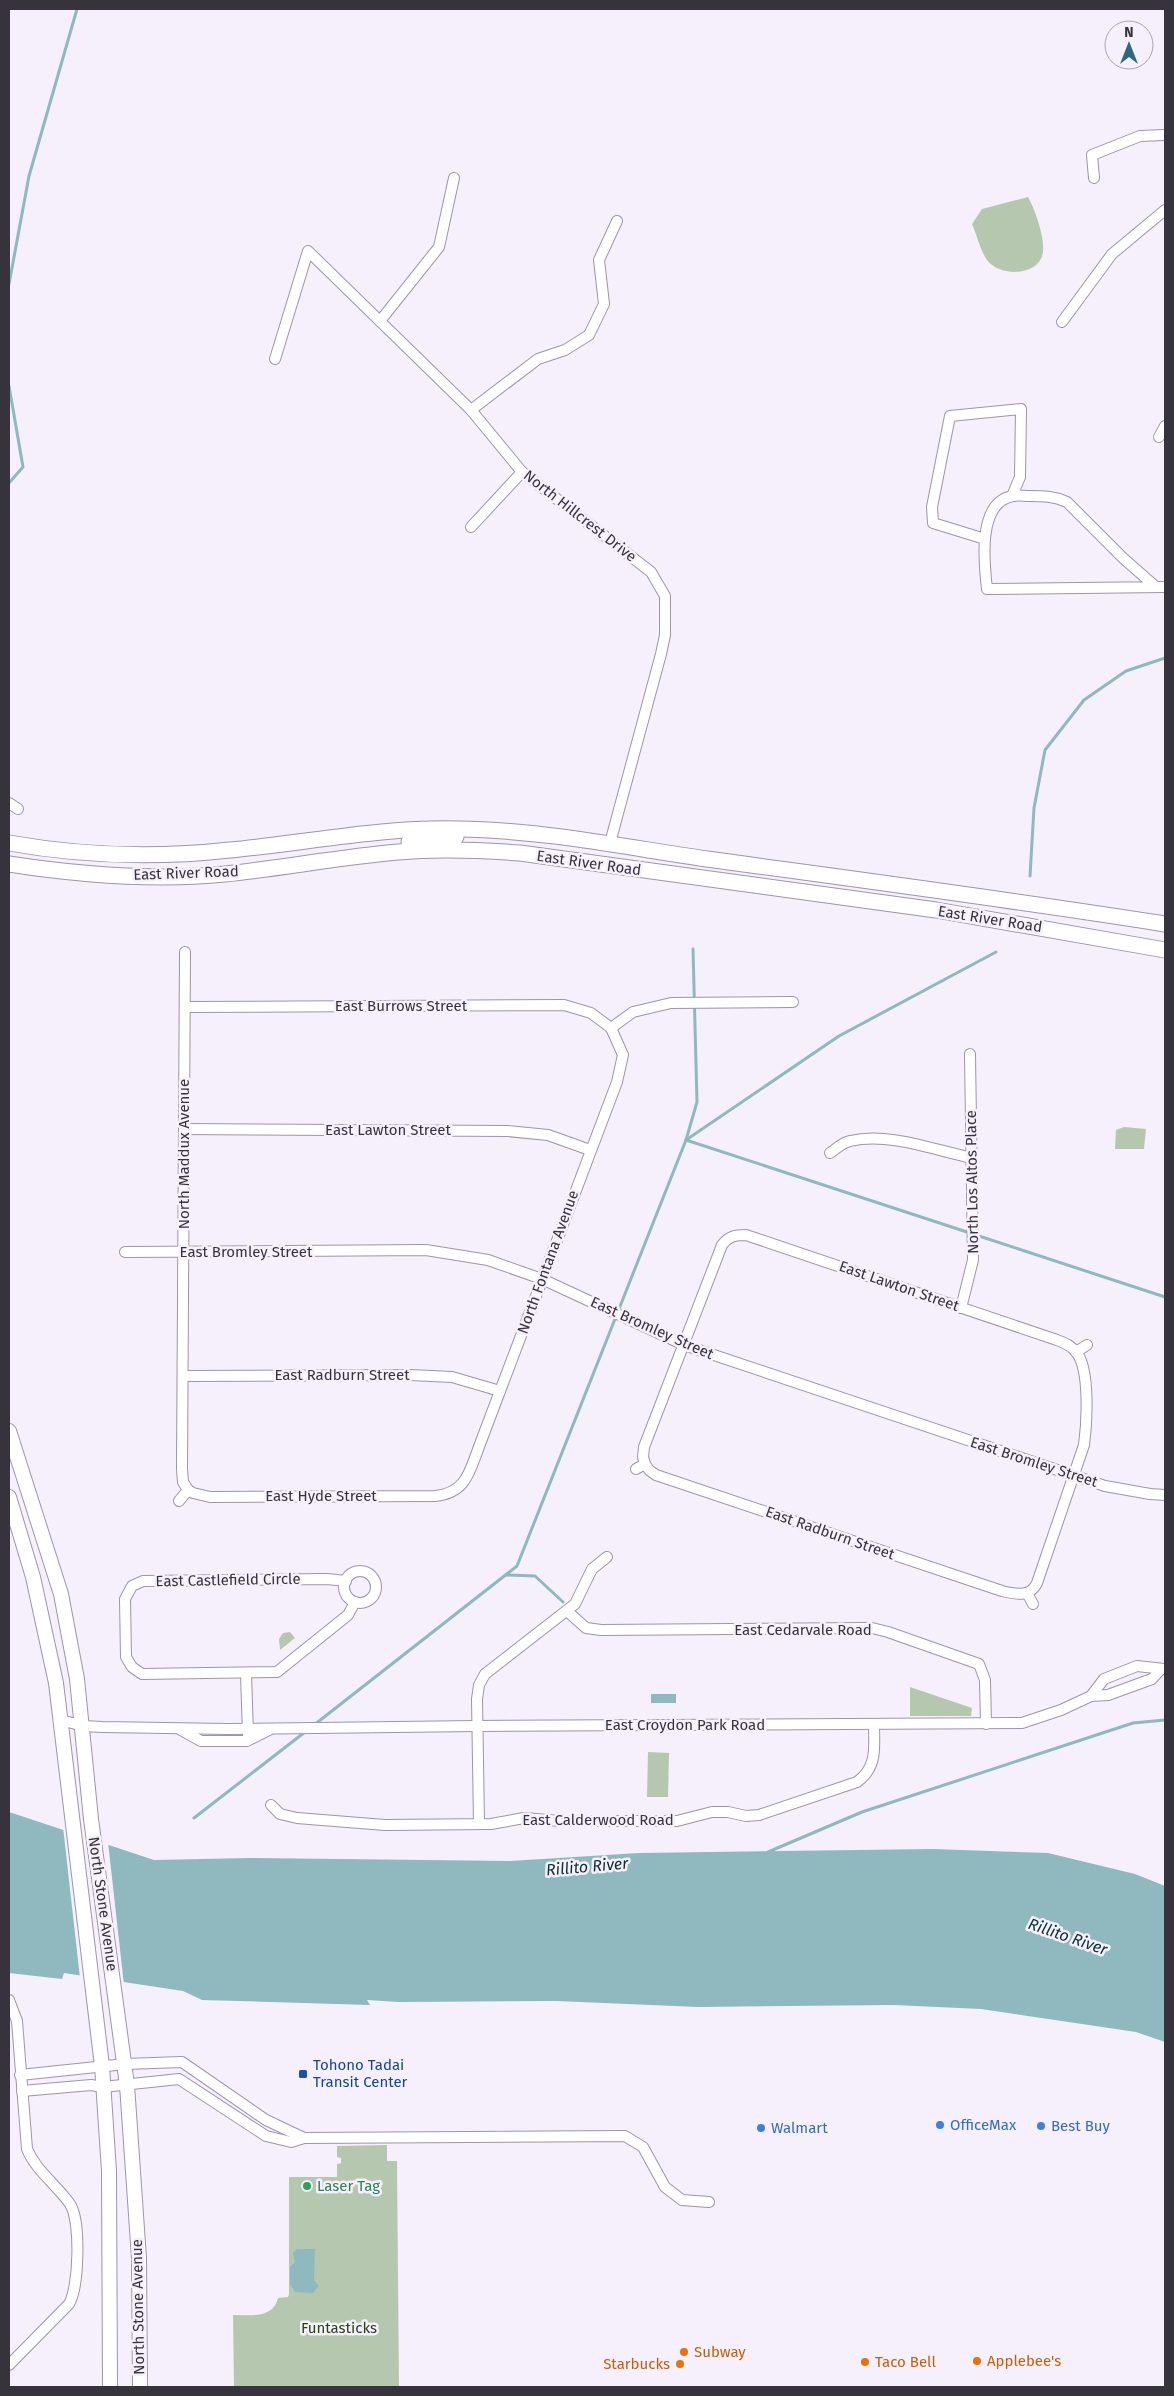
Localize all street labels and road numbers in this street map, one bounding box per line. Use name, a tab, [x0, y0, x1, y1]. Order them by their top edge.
street label: North Hillcrest Drive	[520, 466, 640, 566]
street label: East River Road	[536, 847, 642, 879]
street label: East River Road	[133, 862, 239, 884]
street label: East River Road	[937, 902, 1043, 936]
street label: East Burrows Street	[335, 997, 468, 1015]
street label: North Maddux Avenue	[175, 1079, 193, 1229]
street label: North Los Altos Place	[962, 1110, 982, 1254]
street label: East Lawton Street	[325, 1121, 451, 1139]
street label: North Fontana Avenue	[514, 1188, 582, 1336]
street label: East Bromley Street	[180, 1243, 313, 1261]
street label: East Lawton Street	[837, 1257, 962, 1315]
street label: East Bromley Street	[588, 1293, 717, 1363]
street label: East Radburn Street	[274, 1366, 410, 1384]
street label: East Bromley Street	[968, 1433, 1100, 1491]
street label: East Hyde Street	[265, 1487, 377, 1505]
street label: East Radburn Street	[763, 1502, 897, 1564]
street label: East Castlefield Circle	[155, 1570, 301, 1590]
street label: East Cedarvale Road	[734, 1621, 872, 1639]
street label: East Croydon Park Road	[605, 1716, 765, 1734]
street label: East Calderwood Road	[522, 1811, 674, 1829]
street label: North Stone Avenue	[85, 1835, 121, 1973]
street label: North Stone Avenue	[128, 2239, 148, 2375]

